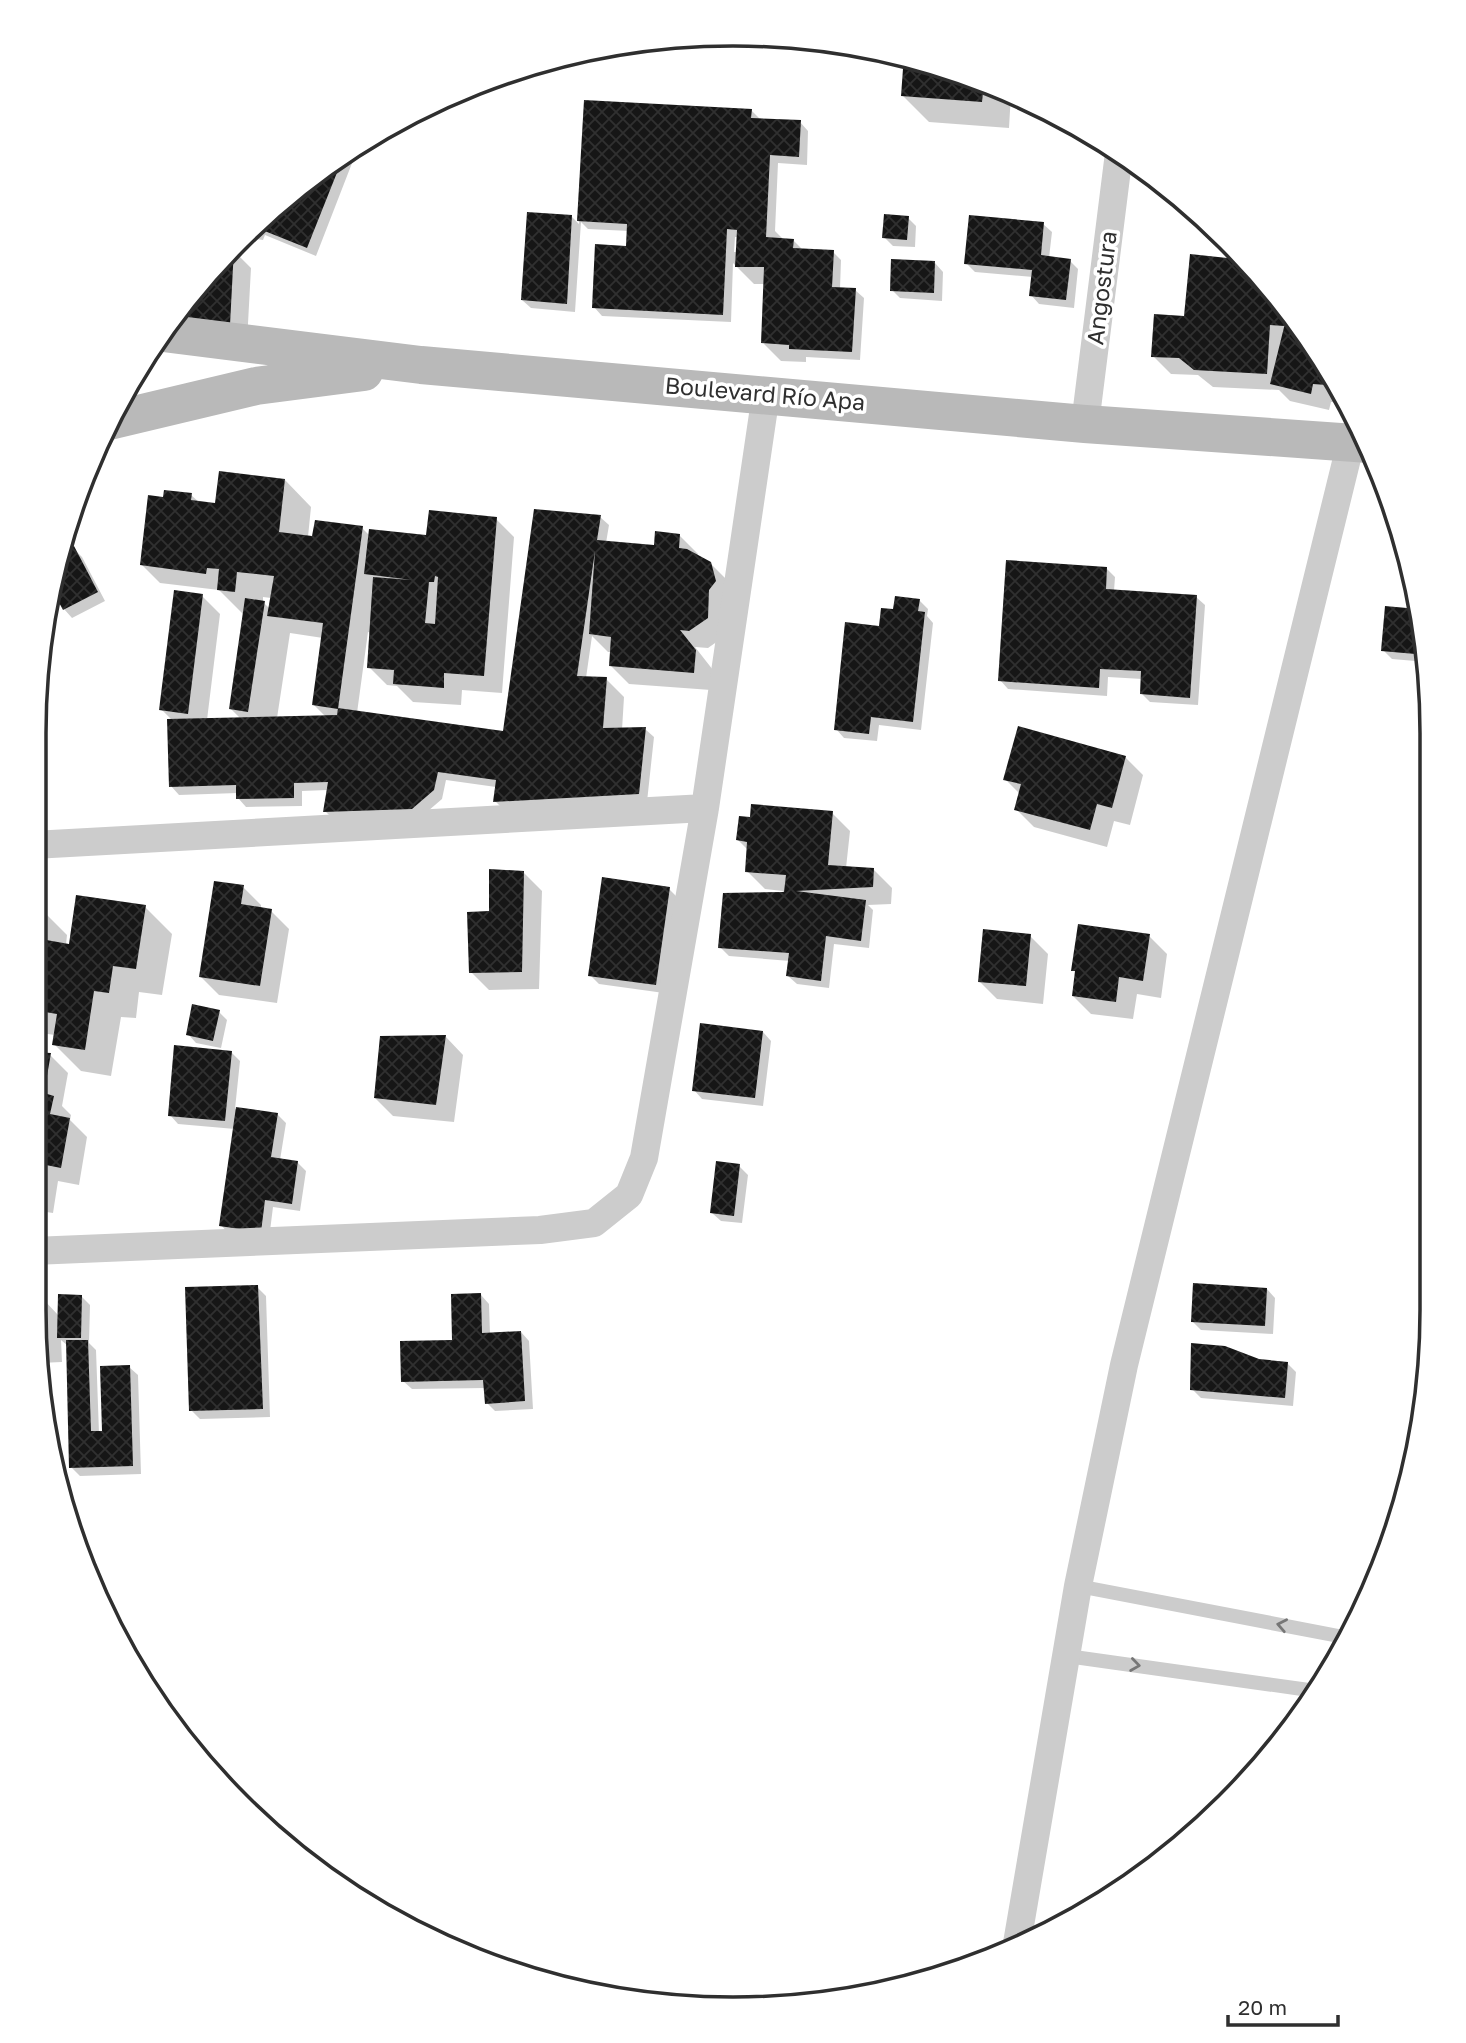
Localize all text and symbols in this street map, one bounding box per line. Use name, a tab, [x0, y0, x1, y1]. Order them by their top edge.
street label: Angostura	[1080, 229, 1122, 346]
street label: Boulevard Río Apa	[664, 370, 866, 416]
one-way arrow	[1276, 1619, 1288, 1634]
one-way arrow	[1129, 1657, 1141, 1672]
scale bar	[1228, 1983, 1338, 2027]
text: 20 m	[1238, 1994, 1287, 2020]

